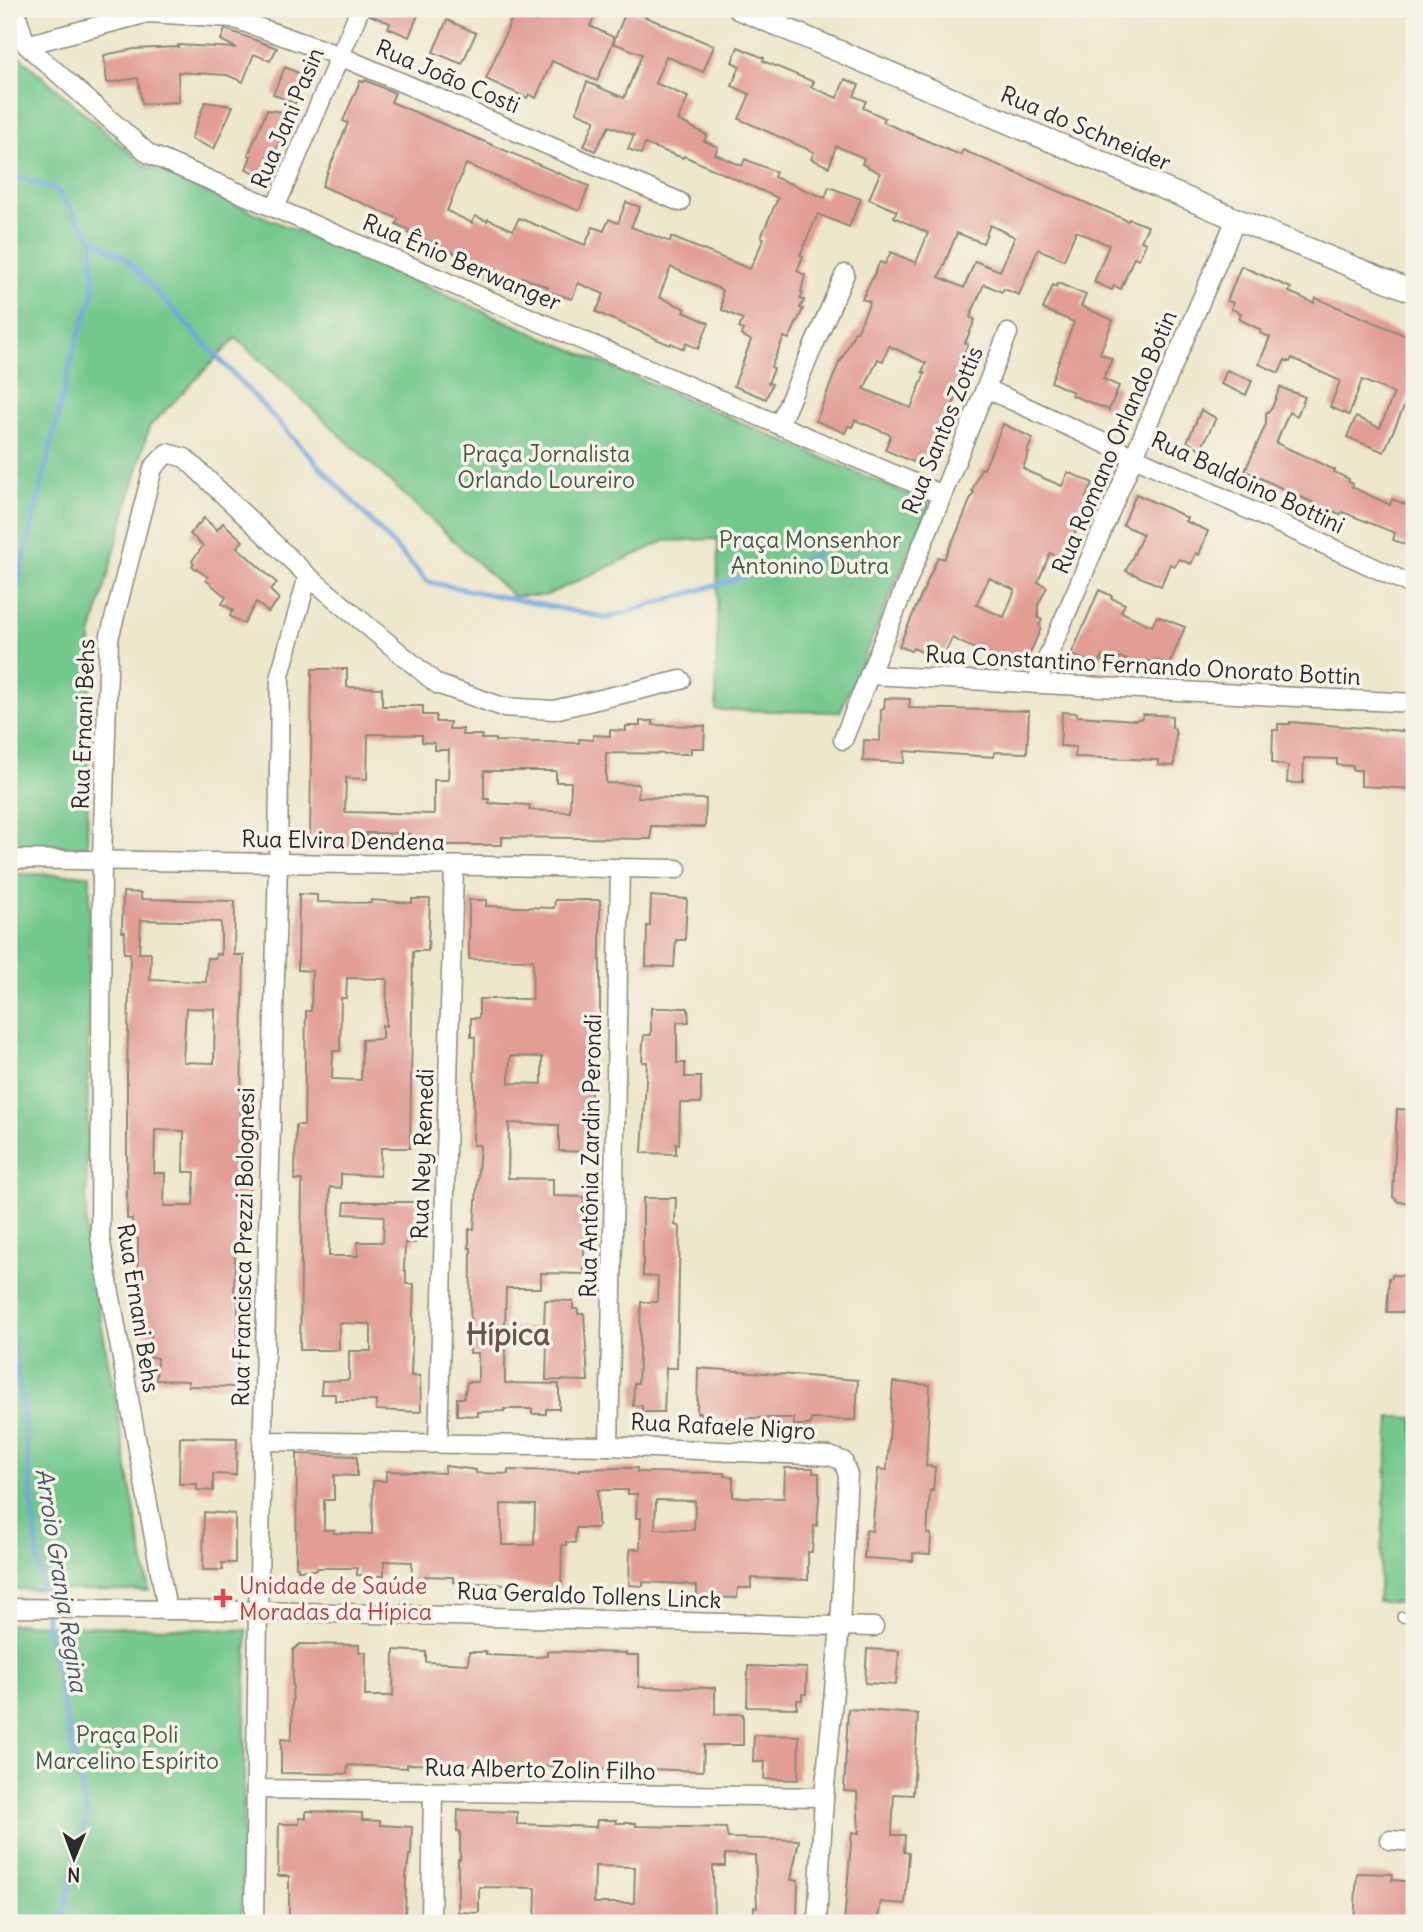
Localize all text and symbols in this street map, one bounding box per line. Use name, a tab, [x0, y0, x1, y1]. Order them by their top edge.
street label: Rua João Costi	[372, 33, 524, 119]
street label: Rua Jani Pasin	[244, 43, 330, 193]
street label: Rua do Schneider	[996, 79, 1176, 177]
street label: Rua Ênio Berwanger	[358, 207, 566, 317]
street label: Rua Romano Orlando Botin	[1045, 306, 1183, 578]
street label: Rua Santos Zottis	[895, 342, 989, 518]
street label: Rua Baldoino Bottini	[1147, 424, 1349, 540]
park label: Praça Jornalista Orlando Loureiro	[457, 439, 635, 494]
park label: Praça Monsenhor Antonino Dutra	[719, 525, 902, 580]
street label: Rua Ernani Behs	[66, 638, 100, 810]
street label: Rua Constantino Fernando Onorato Bottin	[924, 639, 1362, 691]
street label: Rua Elvira Dendena	[241, 824, 445, 856]
street label: Rua Antônia Zardin Perondi	[573, 1014, 607, 1298]
street label: Rua Ney Remedi	[405, 1068, 439, 1240]
street label: Rua Francisca Prezzi Bolognesi	[226, 1087, 260, 1407]
street label: Rua Ernani Behs	[111, 1221, 167, 1395]
district label: Hípica	[466, 1315, 550, 1353]
street label: Rua Rafaele Nigro	[630, 1407, 816, 1445]
water label: Arroio Granja Regina	[29, 1466, 95, 1695]
place label: Unidade de Saúde Moradas da Hípica	[239, 1571, 432, 1626]
street label: Rua Geraldo Tollens Linck	[456, 1576, 722, 1614]
marker: Unidade de Saúde Moradas da Hípica	[213, 1588, 233, 1608]
park label: Praça Poli Marcelino Espírito	[35, 1720, 219, 1775]
street label: Rua Alberto Zolin Filho	[424, 1752, 656, 1786]
north arrow	[38, 1824, 108, 1894]
text: N	[67, 1863, 80, 1887]

